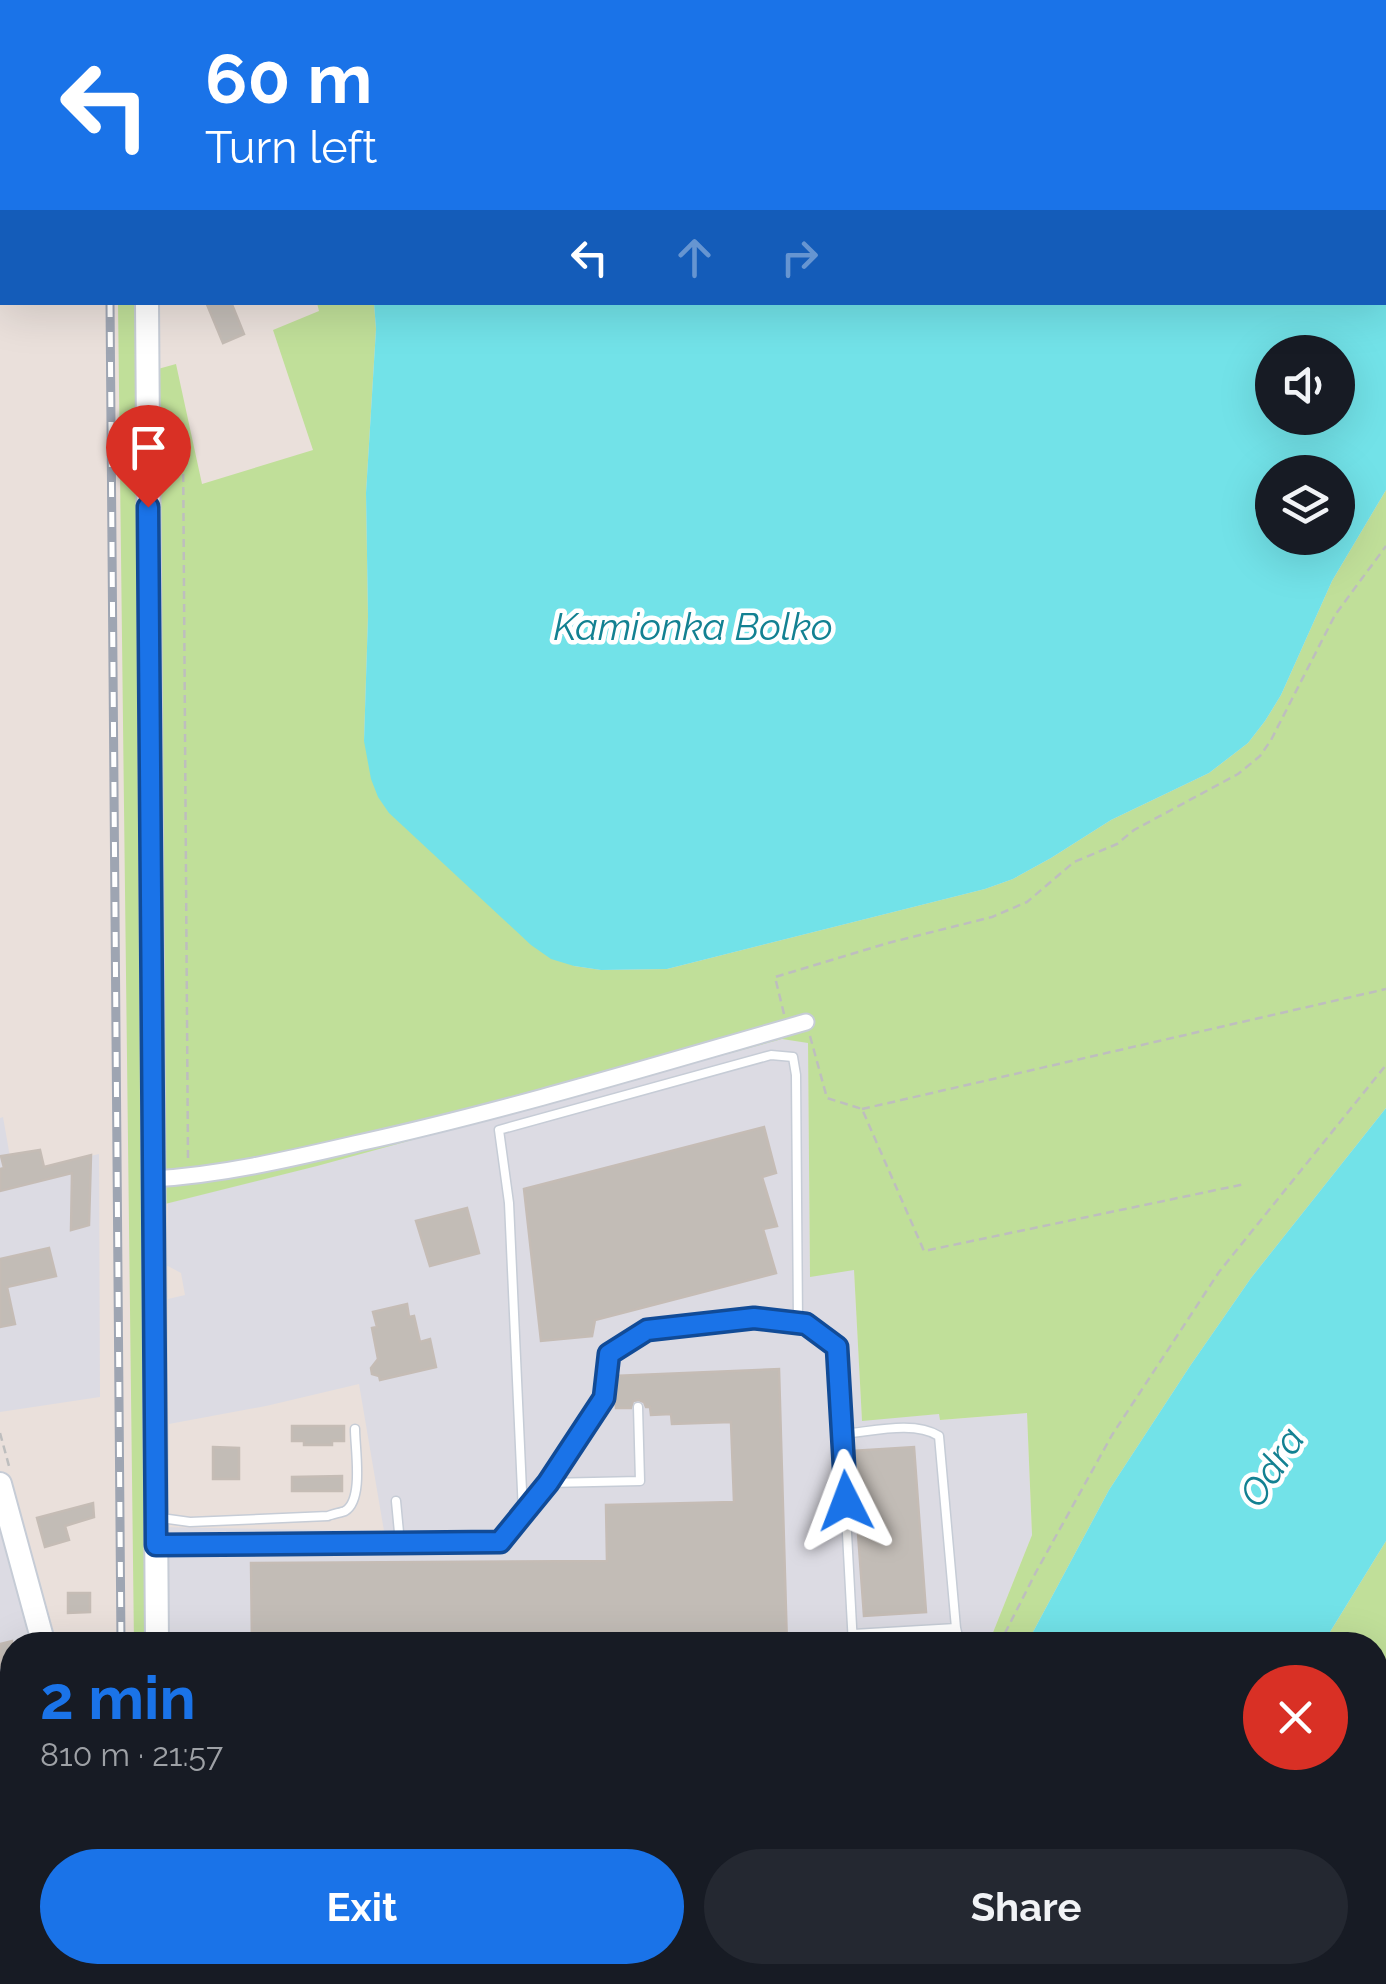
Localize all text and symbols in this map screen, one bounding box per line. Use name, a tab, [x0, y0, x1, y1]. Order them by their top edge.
text: 60 m	[205, 37, 372, 119]
icon: left	[40, 40, 170, 170]
text: Turn left	[205, 121, 377, 174]
icon: left	[562, 230, 617, 285]
icon: ahead	[667, 230, 722, 285]
icon: right	[772, 230, 827, 285]
map controls	[1255, 335, 1355, 555]
button: sound	[1255, 335, 1355, 435]
pin	[106, 405, 191, 508]
icon: arrive	[121, 420, 176, 475]
button: layers	[1255, 455, 1355, 555]
water label: Kamionka Bolko	[553, 604, 833, 649]
water label: Odra	[1229, 1419, 1314, 1515]
position arrow	[794, 1449, 898, 1553]
text: 2 min	[40, 1663, 196, 1733]
button: close	[1243, 1665, 1348, 1770]
text: 810 m · 21:57	[40, 1736, 223, 1773]
button: Exit	[40, 1849, 684, 1964]
button: Share	[704, 1849, 1348, 1964]

